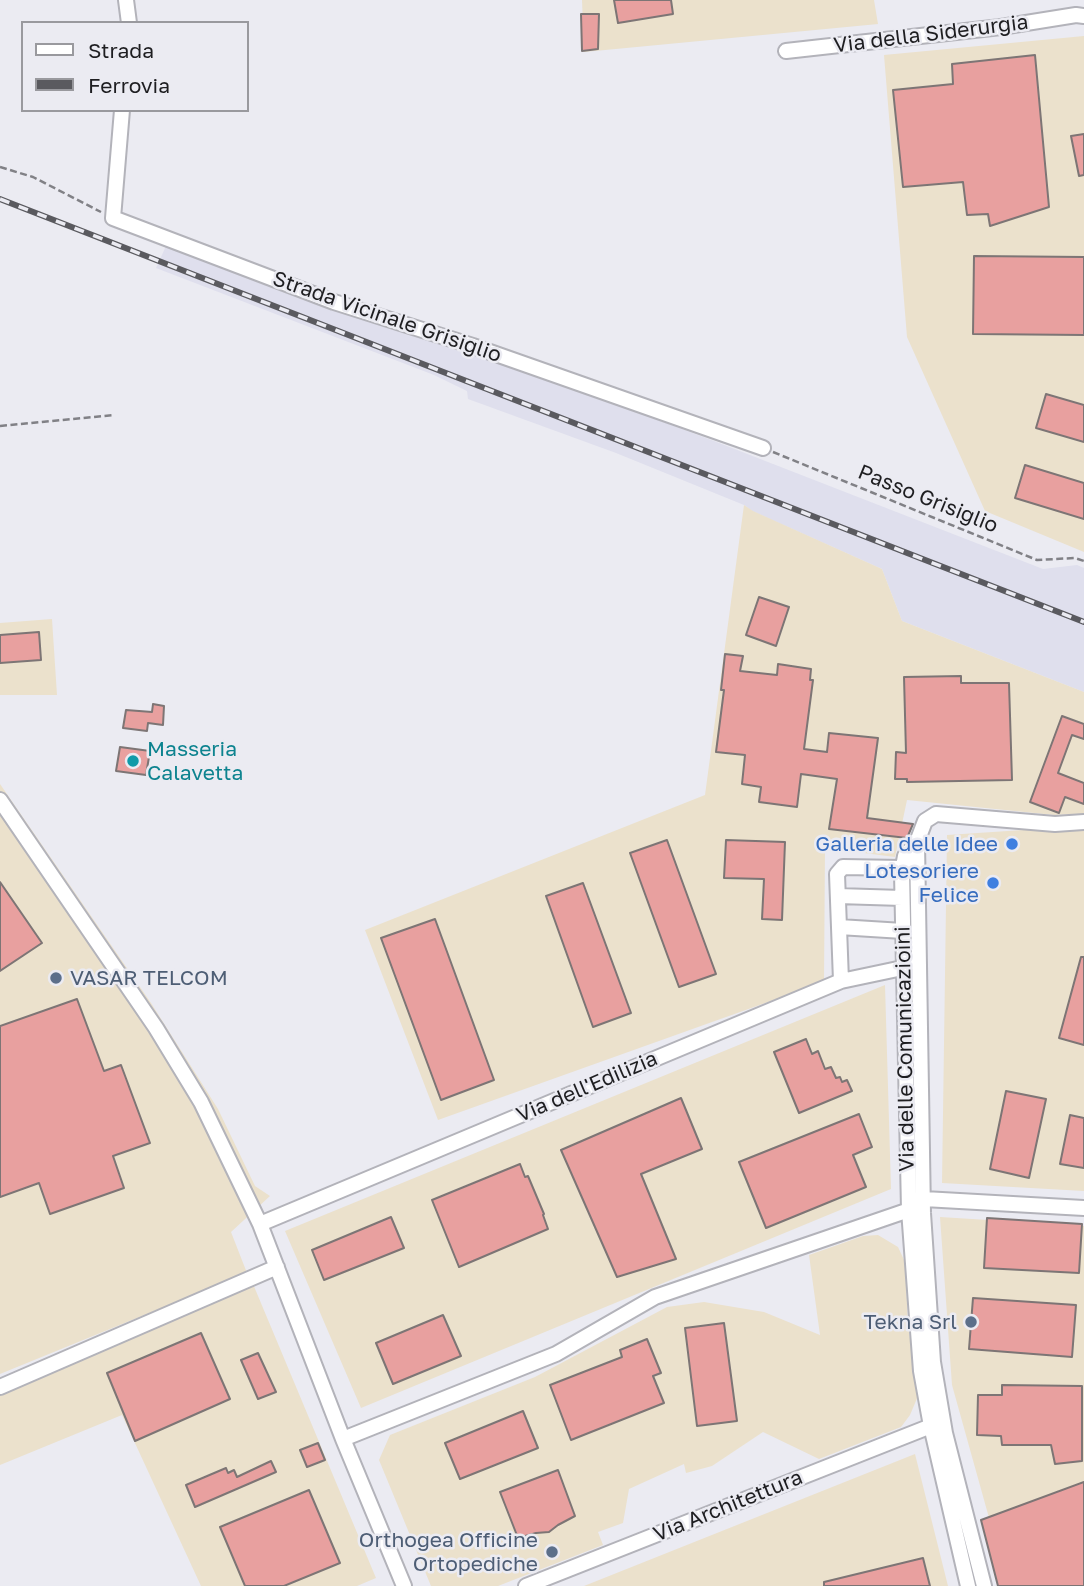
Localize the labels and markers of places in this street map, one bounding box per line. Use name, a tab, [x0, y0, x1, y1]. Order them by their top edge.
place label: Masseria Calavetta	[147, 736, 243, 786]
marker: Masseria Calavetta	[125, 753, 141, 769]
place label: Galleria delle Idee	[815, 831, 998, 857]
marker: Galleria delle Idee	[1004, 836, 1020, 852]
place label: Lotesoriere Felice	[864, 858, 979, 908]
marker: Lotesoriere Felice	[985, 875, 1001, 891]
place label: VASAR TELCOM	[70, 965, 228, 991]
marker: VASAR TELCOM	[48, 970, 64, 986]
place label: Tekna Srl	[863, 1309, 957, 1335]
marker: Tekna Srl	[963, 1314, 979, 1330]
place label: Orthogea Officine Ortopediche	[359, 1527, 538, 1577]
marker: Orthogea Officine Ortopediche	[544, 1544, 560, 1560]

